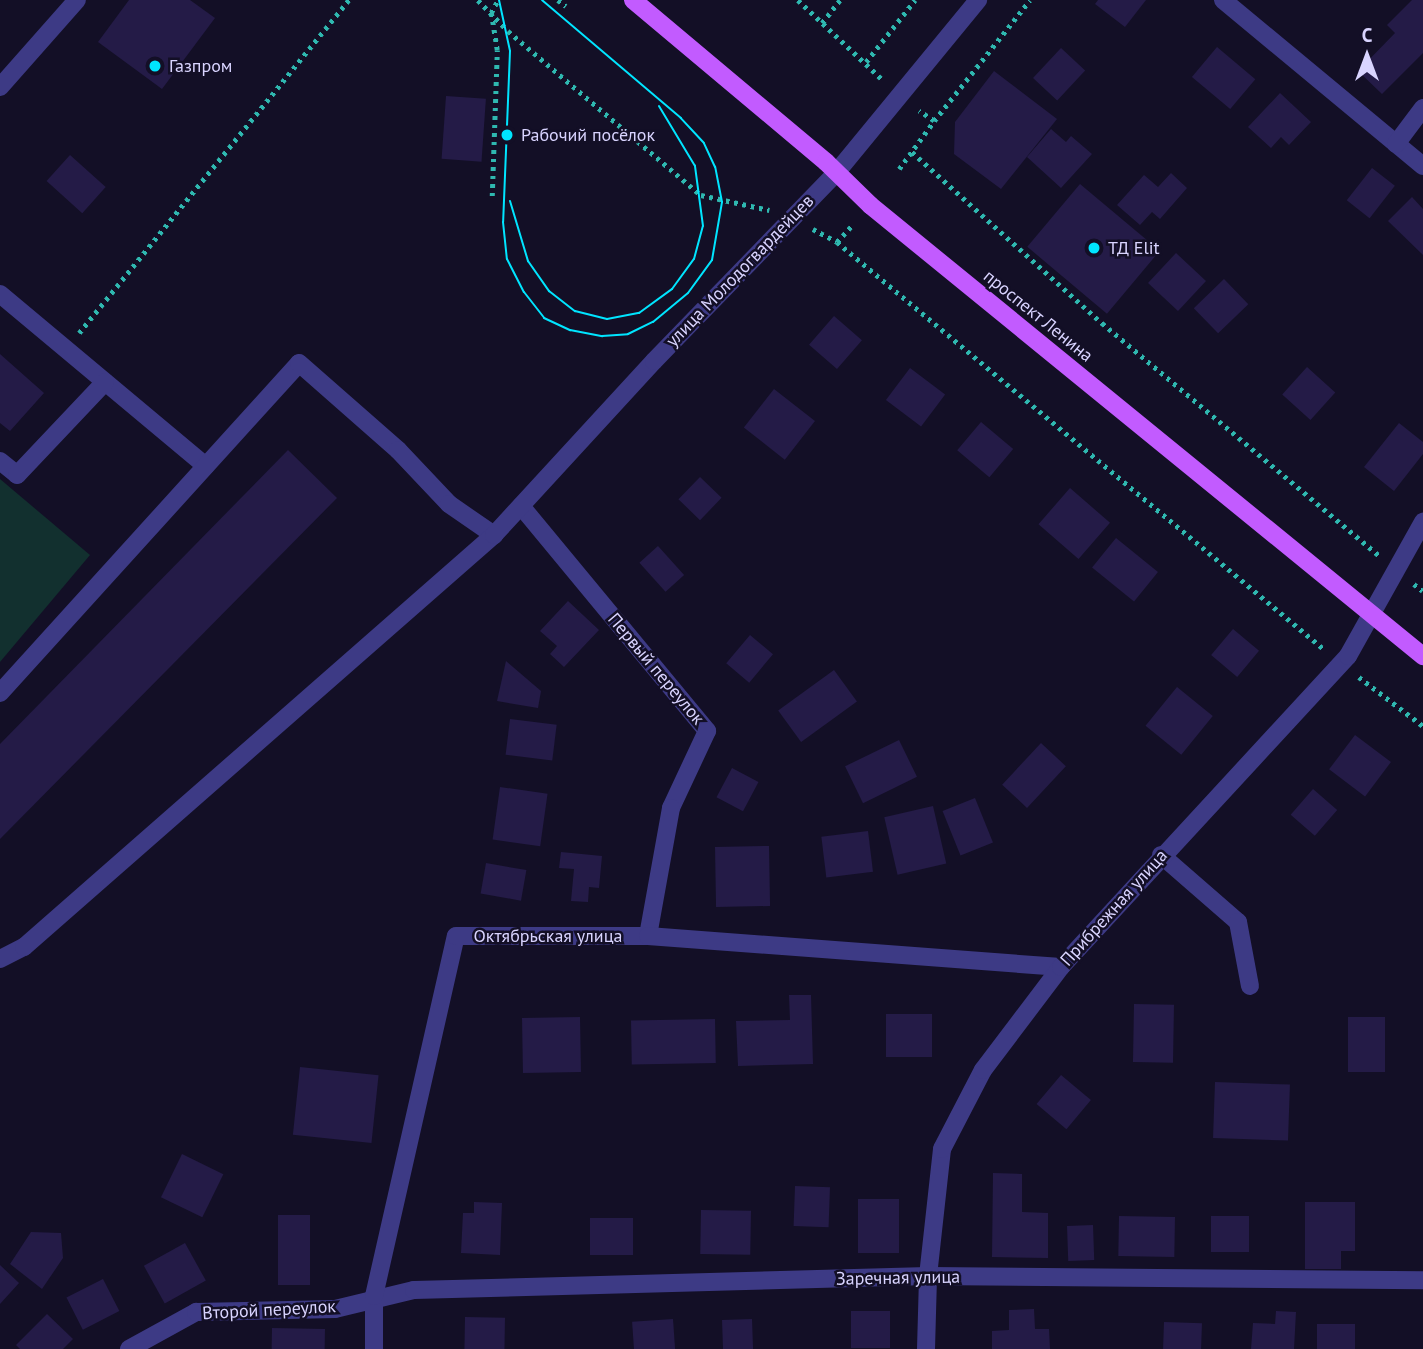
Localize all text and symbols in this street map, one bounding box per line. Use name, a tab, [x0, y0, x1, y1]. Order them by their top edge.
north arrow	[1332, 21, 1402, 91]
text: С	[1362, 23, 1372, 47]
place label: Газпром	[169, 55, 232, 77]
marker: Газпром	[147, 58, 163, 74]
place label: Рабочий посёлок	[521, 124, 655, 146]
marker: Рабочий посёлок	[499, 127, 515, 143]
street label: улица Молодогвардейцев	[662, 190, 818, 352]
place label: ТД Elit	[1108, 237, 1160, 259]
marker: ТД Elit	[1086, 240, 1102, 256]
street label: проспект Ленина	[979, 265, 1097, 367]
street label: Первый переулок	[603, 609, 709, 729]
street label: Прибрежная улица	[1056, 845, 1172, 971]
street label: Октябрьская улица	[474, 925, 622, 947]
street label: Заречная улица	[836, 1266, 960, 1290]
street label: Второй переулок	[202, 1296, 336, 1324]

